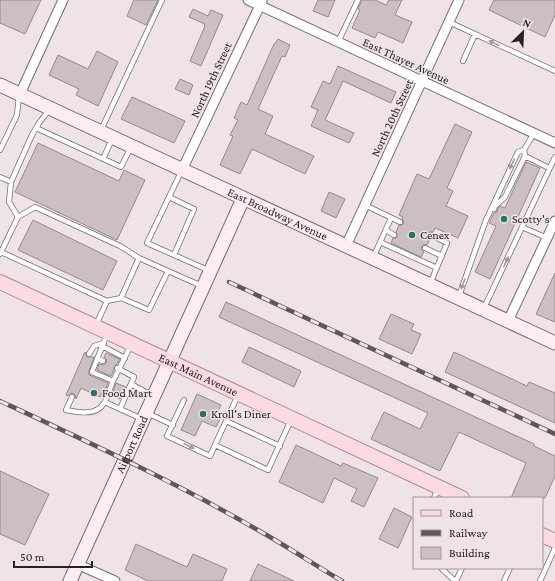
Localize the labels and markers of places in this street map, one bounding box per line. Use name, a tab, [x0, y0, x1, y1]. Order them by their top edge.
place label: Scotty's	[512, 212, 550, 226]
marker: Scotty's	[499, 214, 509, 224]
place label: Cenex	[420, 228, 450, 242]
marker: Cenex	[407, 230, 417, 240]
place label: Food Mart	[102, 386, 153, 400]
marker: Food Mart	[89, 388, 99, 398]
place label: Kroll's Diner	[211, 407, 272, 421]
marker: Kroll's Diner	[198, 409, 208, 419]

